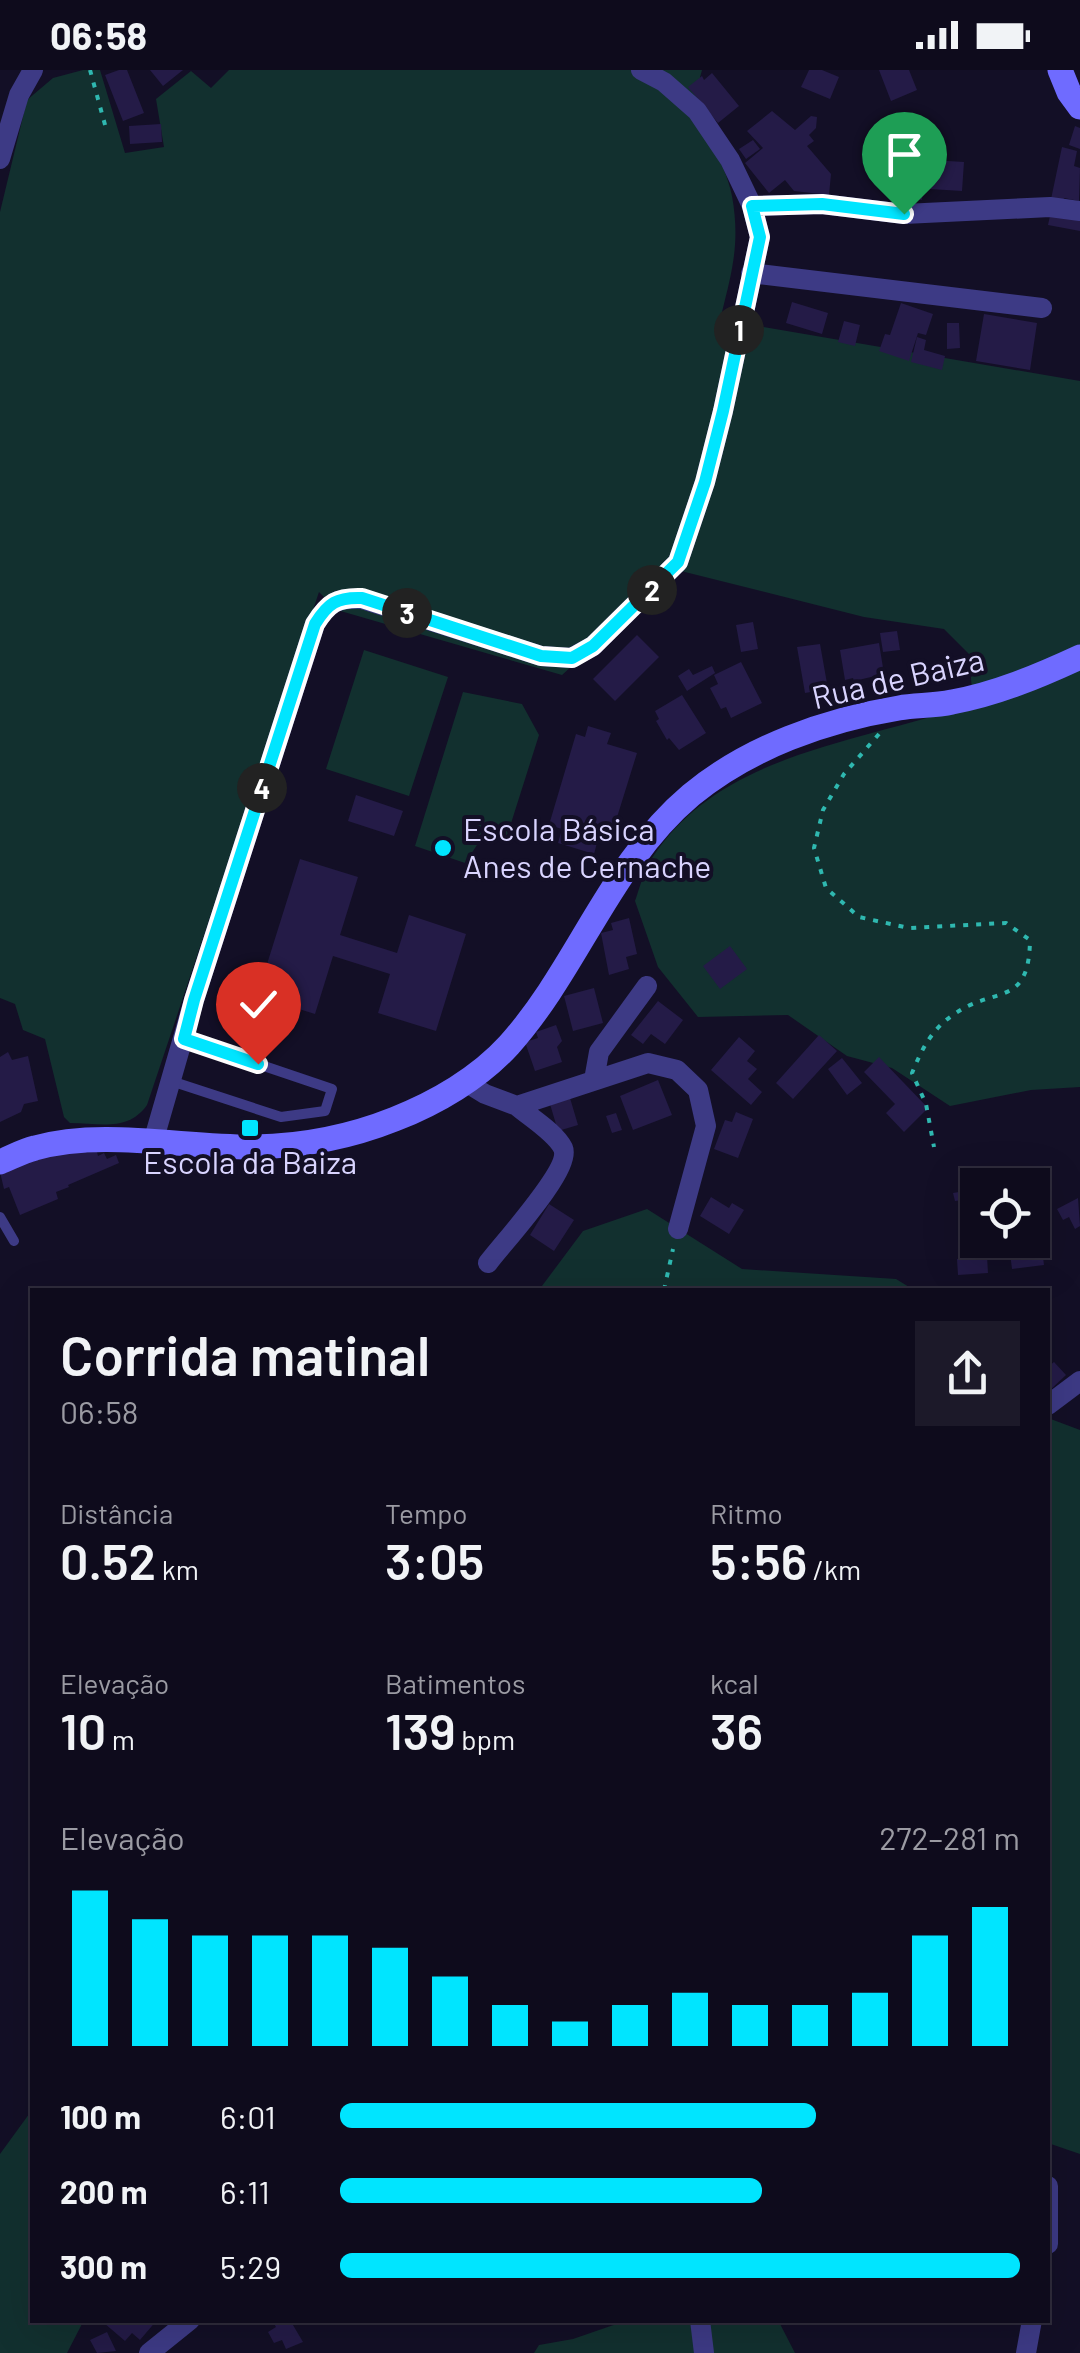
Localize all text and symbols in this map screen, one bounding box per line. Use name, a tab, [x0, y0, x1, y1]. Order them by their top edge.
text: 06:58	[50, 12, 147, 58]
pin	[862, 112, 947, 215]
icon: arrive	[877, 127, 932, 182]
pin: 1	[714, 305, 764, 355]
text: 1	[734, 313, 744, 347]
pin: 2	[627, 565, 677, 615]
text: 2	[644, 573, 660, 607]
pin: 3	[382, 588, 432, 638]
text: 3	[399, 596, 415, 630]
street label: Rua de Baiza	[808, 639, 987, 715]
pin: 4	[237, 763, 287, 813]
text: 4	[254, 771, 270, 805]
place label: Escola Básica Anes de Cernache	[463, 809, 711, 884]
marker: Escola Básica Anes de Cernache	[432, 837, 454, 859]
pin	[216, 962, 301, 1065]
icon: check	[231, 977, 286, 1032]
marker: Escola da Baiza	[239, 1117, 261, 1139]
place label: Escola da Baiza	[143, 1142, 357, 1180]
map controls	[960, 1168, 1050, 1258]
button: locate	[960, 1168, 1050, 1258]
text: Corrida matinal	[60, 1321, 430, 1387]
button: share	[915, 1321, 1020, 1426]
text: 06:58	[60, 1392, 139, 1430]
text: Distância	[60, 1496, 173, 1530]
text: Tempo	[385, 1496, 468, 1530]
text: Ritmo	[710, 1496, 783, 1530]
text: 0.52	[60, 1530, 156, 1590]
text: 3:05	[385, 1530, 484, 1590]
text: 5:56	[710, 1530, 807, 1590]
text: km	[156, 1552, 199, 1586]
text: /km	[807, 1552, 861, 1586]
text: Elevação	[60, 1666, 169, 1700]
text: Batimentos	[385, 1666, 525, 1700]
text: kcal	[710, 1666, 759, 1700]
text: 10	[60, 1700, 106, 1760]
text: 139	[385, 1700, 456, 1760]
text: 36	[710, 1700, 763, 1760]
text: m	[106, 1722, 135, 1756]
text: bpm	[456, 1722, 515, 1756]
text: Elevação	[60, 1818, 185, 1856]
text: 272–281 m	[879, 1818, 1020, 1856]
text: 100 m	[60, 2097, 141, 2135]
text: 6:01	[220, 2097, 276, 2135]
text: 200 m	[60, 2172, 148, 2210]
text: 6:11	[220, 2172, 270, 2210]
text: 300 m	[60, 2247, 147, 2285]
text: 5:29	[220, 2247, 281, 2285]

